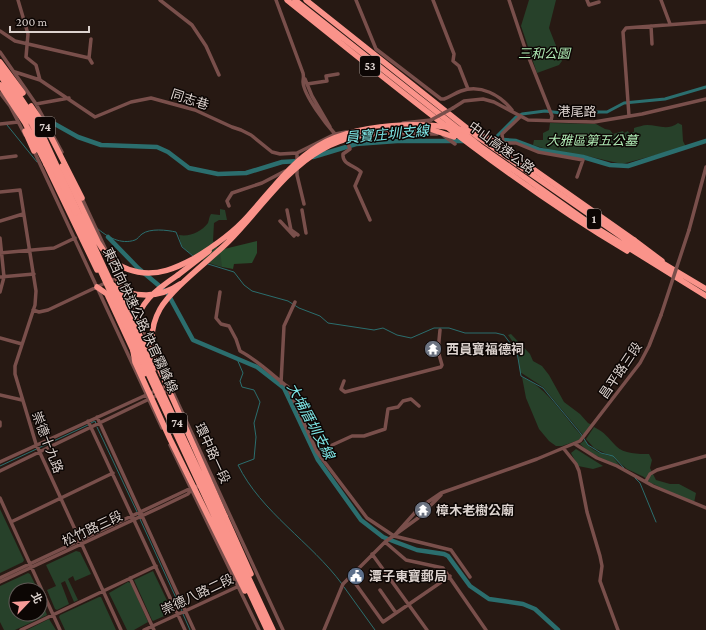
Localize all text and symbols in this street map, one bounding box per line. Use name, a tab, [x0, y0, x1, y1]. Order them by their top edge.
scale bar	[10, 8, 89, 34]
text: 200 m	[16, 15, 48, 29]
park label: 三和公園	[518, 46, 572, 61]
road number: 53	[360, 56, 380, 76]
street label: 同志巷	[169, 86, 211, 113]
street label: 港尾路	[557, 104, 597, 119]
road number: 74	[35, 117, 55, 137]
street label: 中山高速公路	[466, 118, 538, 176]
water label: 員寶庄圳支線	[344, 122, 432, 146]
park label: 大雅區第五公墓	[546, 133, 639, 148]
road number: 1	[587, 209, 601, 229]
street label: 東西向快速公路 快官霧峰線	[100, 245, 181, 395]
temple icon: 西員寶福德祠	[423, 339, 443, 359]
street label: 昌平路三段	[596, 339, 645, 401]
place label: 西員寶福德祠	[446, 342, 524, 357]
water label: 大埔厝圳支線	[284, 380, 339, 464]
street label: 崇德十九路	[29, 409, 66, 475]
road number: 74	[167, 413, 187, 433]
street label: 環中路一段	[192, 421, 233, 486]
temple icon: 樟木老樹公廟	[413, 500, 433, 520]
place label: 樟木老樹公廟	[436, 503, 514, 518]
street label: 松竹路三段	[60, 508, 125, 549]
public building icon: 潭子東寶郵局	[346, 566, 366, 586]
place label: 潭子東寶郵局	[369, 569, 447, 584]
street label: 崇德八路二段	[159, 571, 236, 618]
north arrow	[8, 582, 48, 622]
text: 北	[29, 590, 45, 605]

